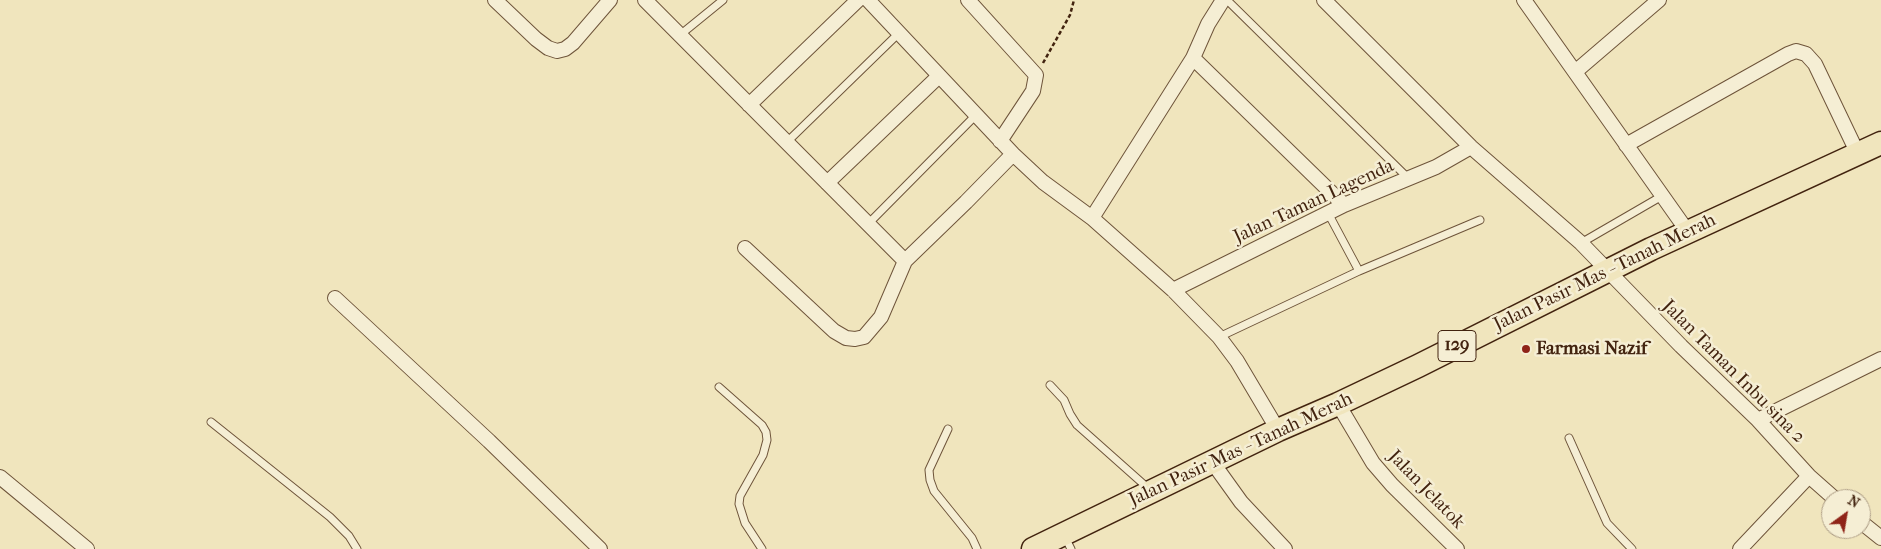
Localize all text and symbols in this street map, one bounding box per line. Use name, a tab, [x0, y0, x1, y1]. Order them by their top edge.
street label: Jalan Taman Lagenda	[1230, 155, 1398, 249]
street label: Jalan Pasir Mas - Tanah Merah	[1490, 209, 1720, 337]
street label: Jalan Taman Inbu sina 2	[1656, 295, 1810, 449]
road number: 129	[1438, 331, 1476, 362]
place label: Farmasi Nazif	[1536, 338, 1647, 360]
marker: Farmasi Nazif	[1520, 343, 1532, 355]
street label: Jalan Pasir Mas - Tanah Merah	[1125, 388, 1357, 512]
street label: Jalan Jelatok	[1383, 446, 1469, 534]
north arrow	[1821, 489, 1871, 539]
text: N	[1845, 492, 1863, 512]

